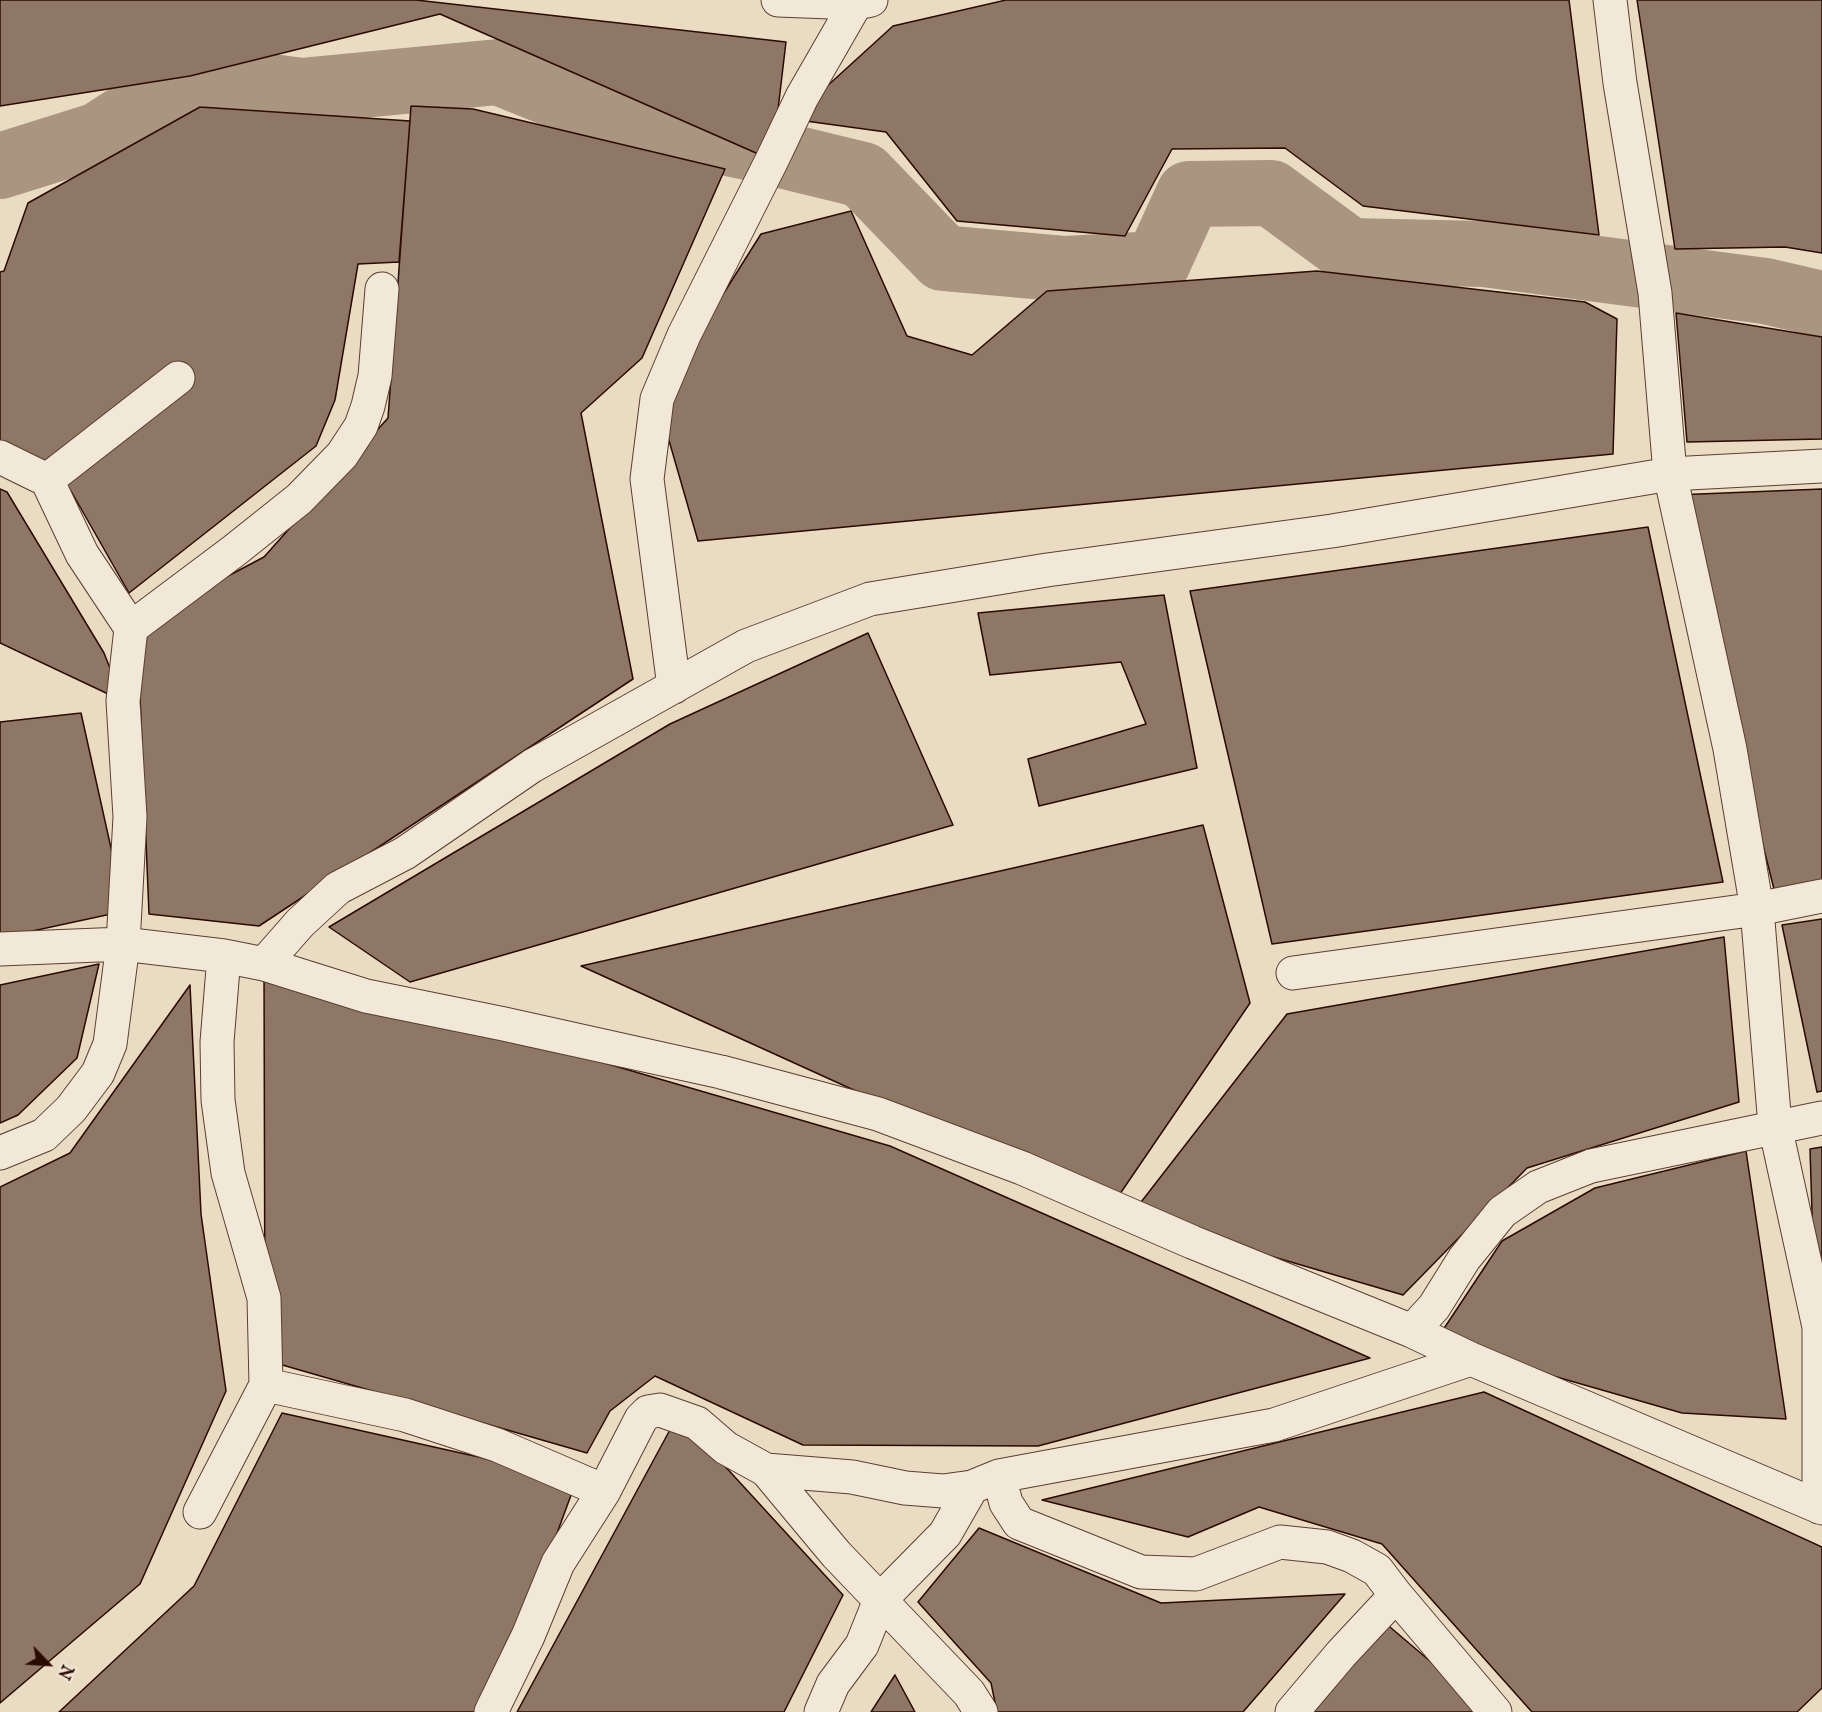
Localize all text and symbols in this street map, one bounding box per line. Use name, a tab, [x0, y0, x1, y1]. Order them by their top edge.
north arrow	[18, 1634, 78, 1694]
text: N	[52, 1661, 76, 1682]

